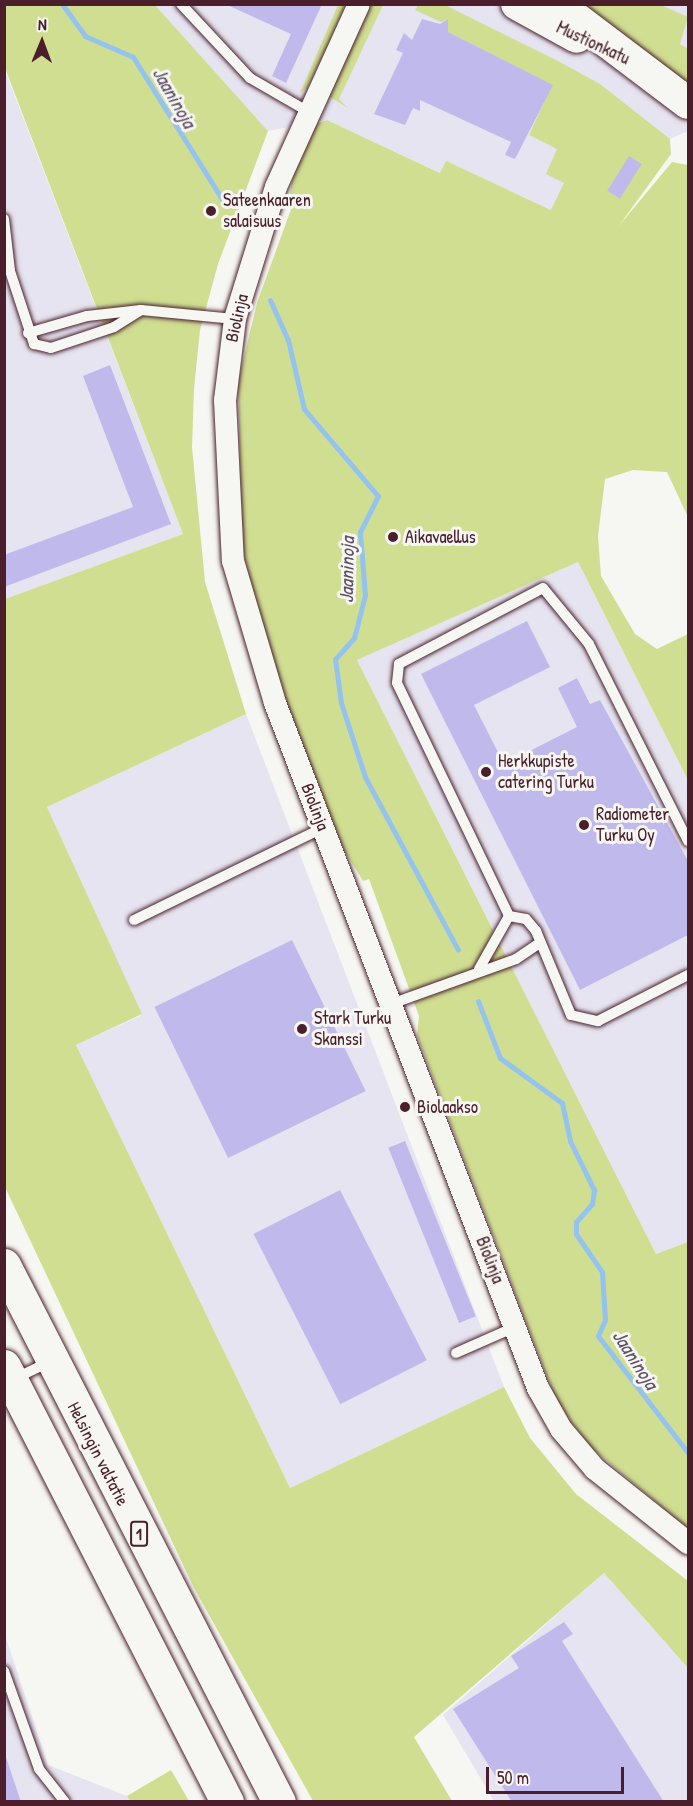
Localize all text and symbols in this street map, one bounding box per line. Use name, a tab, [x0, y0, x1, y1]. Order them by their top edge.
north arrow	[12, 12, 72, 72]
text: N	[38, 13, 47, 35]
street label: Mustionkatu	[553, 17, 633, 69]
water label: Jaaninoja	[148, 62, 202, 132]
place label: Sateenkaaren salaisuus	[223, 190, 311, 232]
marker: Sateenkaaren salaisuus	[204, 204, 218, 218]
street label: Biolinja	[221, 292, 253, 344]
place label: Aikavaellus	[405, 526, 476, 548]
marker: Aikavaellus	[386, 530, 400, 544]
water label: Jaaninoja	[333, 537, 359, 603]
place label: Herkkupiste catering Turku	[498, 751, 594, 794]
marker: Herkkupiste catering Turku	[479, 765, 493, 779]
street label: Biolinja	[296, 780, 334, 834]
place label: Radiometer Turku Oy	[596, 804, 669, 846]
marker: Radiometer Turku Oy	[577, 818, 591, 832]
place label: Stark Turku Skanssi	[314, 1008, 391, 1050]
marker: Stark Turku Skanssi	[295, 1022, 309, 1036]
place label: Biolaakso	[417, 1096, 478, 1118]
marker: Biolaakso	[398, 1100, 412, 1114]
street label: Biolinja	[471, 1233, 509, 1287]
water label: Jaaninoja	[608, 1325, 664, 1393]
street label: Helsingin valtatie	[63, 1399, 133, 1509]
road number: 1	[130, 1521, 148, 1547]
scale bar	[489, 1755, 627, 1793]
text: 50 m	[497, 1765, 529, 1790]

